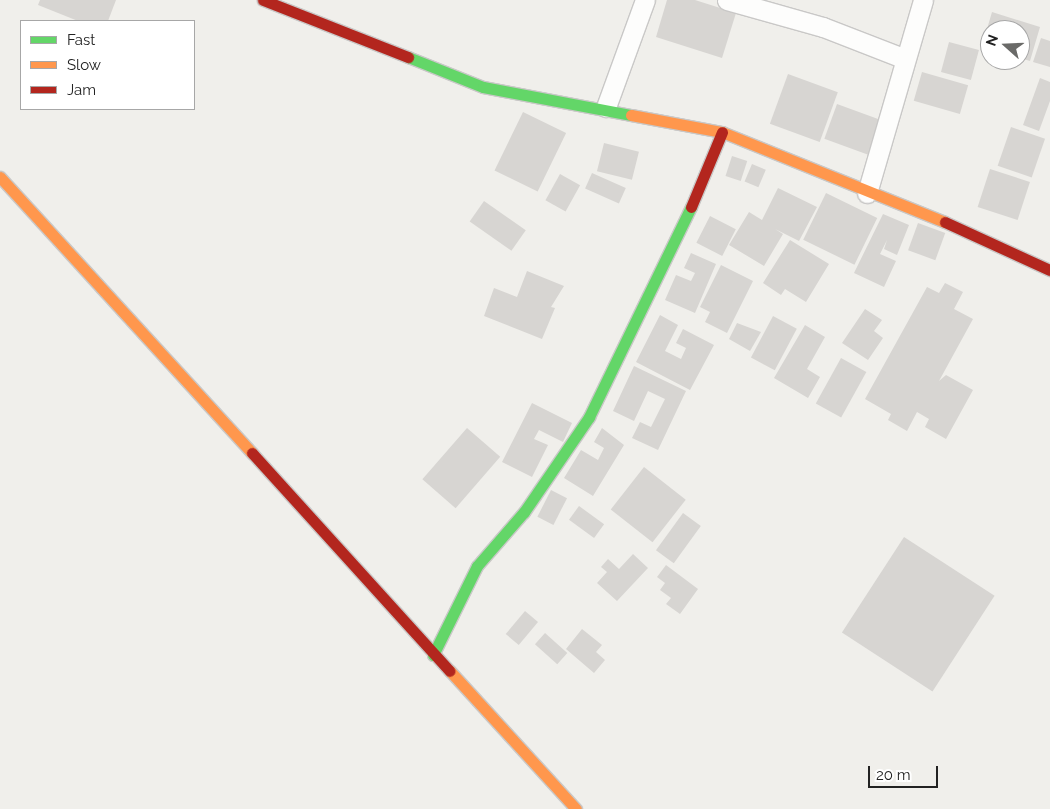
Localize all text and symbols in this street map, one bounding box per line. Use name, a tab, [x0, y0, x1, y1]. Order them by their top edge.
legend	[20, 20, 195, 110]
north arrow	[980, 20, 1030, 70]
text: Fast	[67, 31, 95, 49]
text: N	[982, 32, 1001, 48]
text: Slow	[67, 56, 101, 74]
text: Jam	[67, 81, 96, 99]
scale bar	[870, 756, 940, 788]
text: 20 m	[876, 766, 911, 784]

